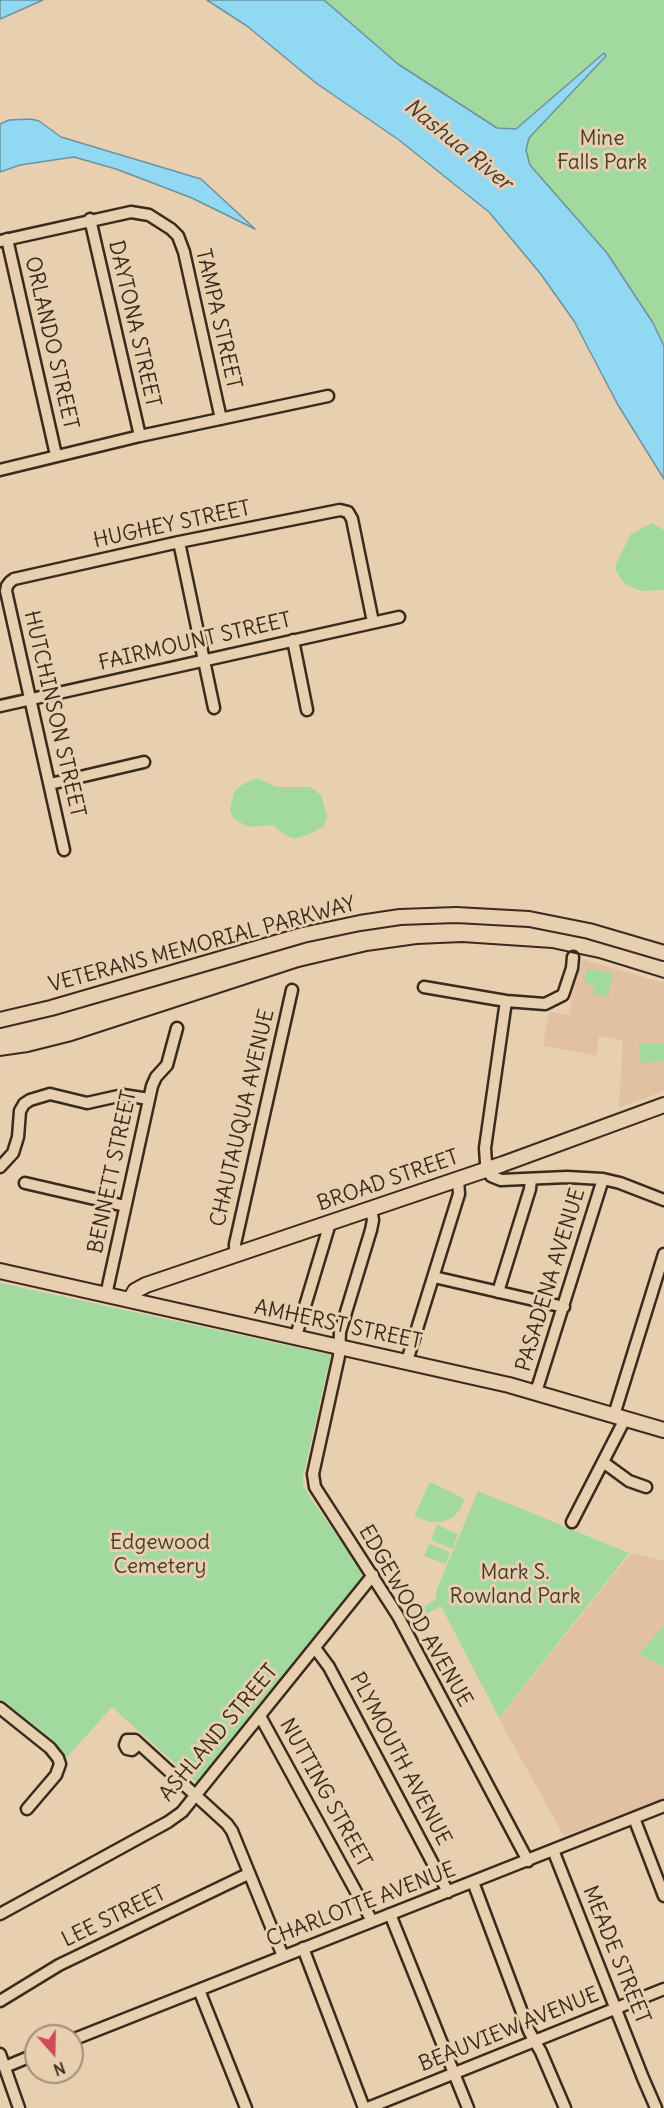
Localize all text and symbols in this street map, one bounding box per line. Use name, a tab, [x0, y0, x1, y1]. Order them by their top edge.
water label: Nashua River	[399, 93, 517, 197]
park label: Mine Falls Park	[557, 126, 647, 176]
street label: DAYTONA STREET	[103, 238, 165, 410]
street label: TAMPA STREET	[190, 247, 246, 391]
street label: ORLANDO STREET	[19, 254, 83, 432]
street label: HUGHEY STREET	[91, 496, 253, 554]
street label: HUTCHINSON STREET	[18, 608, 90, 820]
street label: FAIRMOUNT STREET	[96, 608, 294, 676]
street label: VETERANS MEMORIAL PARKWAY	[46, 892, 358, 998]
street label: CHAUTAUQUA AVENUE	[206, 1007, 280, 1229]
street label: BENNETT STREET	[83, 1088, 143, 1256]
street label: BROAD STREET	[314, 1145, 462, 1217]
street label: PASADENA AVENUE	[511, 1185, 591, 1375]
street label: AMHERST STREET	[252, 1295, 424, 1355]
street label: EDGEWOOD AVENUE	[353, 1521, 477, 1711]
park label: Edgewood Cemetery	[110, 1530, 210, 1580]
park label: Mark S. Rowland Park	[449, 1560, 581, 1610]
street label: ASHLAND STREET	[154, 1659, 284, 1807]
street label: PLYMOUTH AVENUE	[344, 1668, 456, 1850]
street label: NUTTING STREET	[274, 1714, 376, 1872]
street label: CHARLOTTE AVENUE	[263, 1857, 459, 1953]
street label: LEE STREET	[58, 1881, 170, 1953]
street label: MEADE STREET	[577, 1882, 655, 2028]
street label: BEAUVIEW AVENUE	[415, 1982, 603, 2078]
north arrow	[24, 2024, 84, 2084]
text: N	[51, 2058, 68, 2080]

